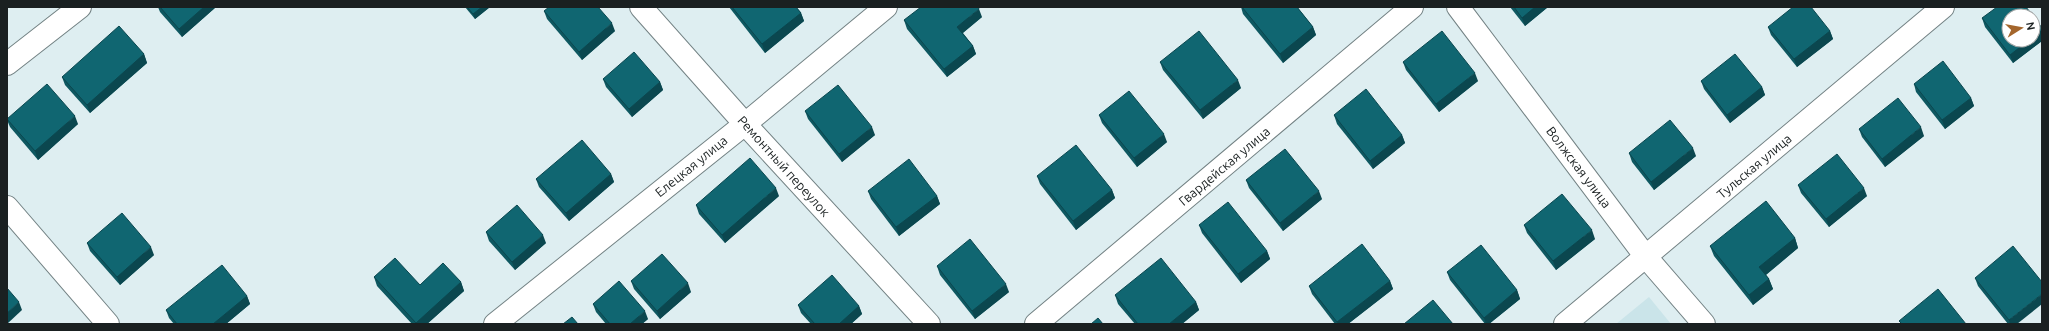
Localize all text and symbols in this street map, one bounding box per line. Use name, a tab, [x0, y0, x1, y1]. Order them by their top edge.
north arrow	[2001, 8, 2041, 48]
text: N	[2024, 21, 2037, 31]
street label: Ремонтный переулок	[735, 113, 833, 219]
street label: Гвардейская улица	[1176, 124, 1272, 208]
street label: Волжская улица	[1544, 124, 1614, 210]
street label: Тульская улица	[1714, 131, 1794, 201]
street label: Елецкая улица	[652, 133, 730, 199]

